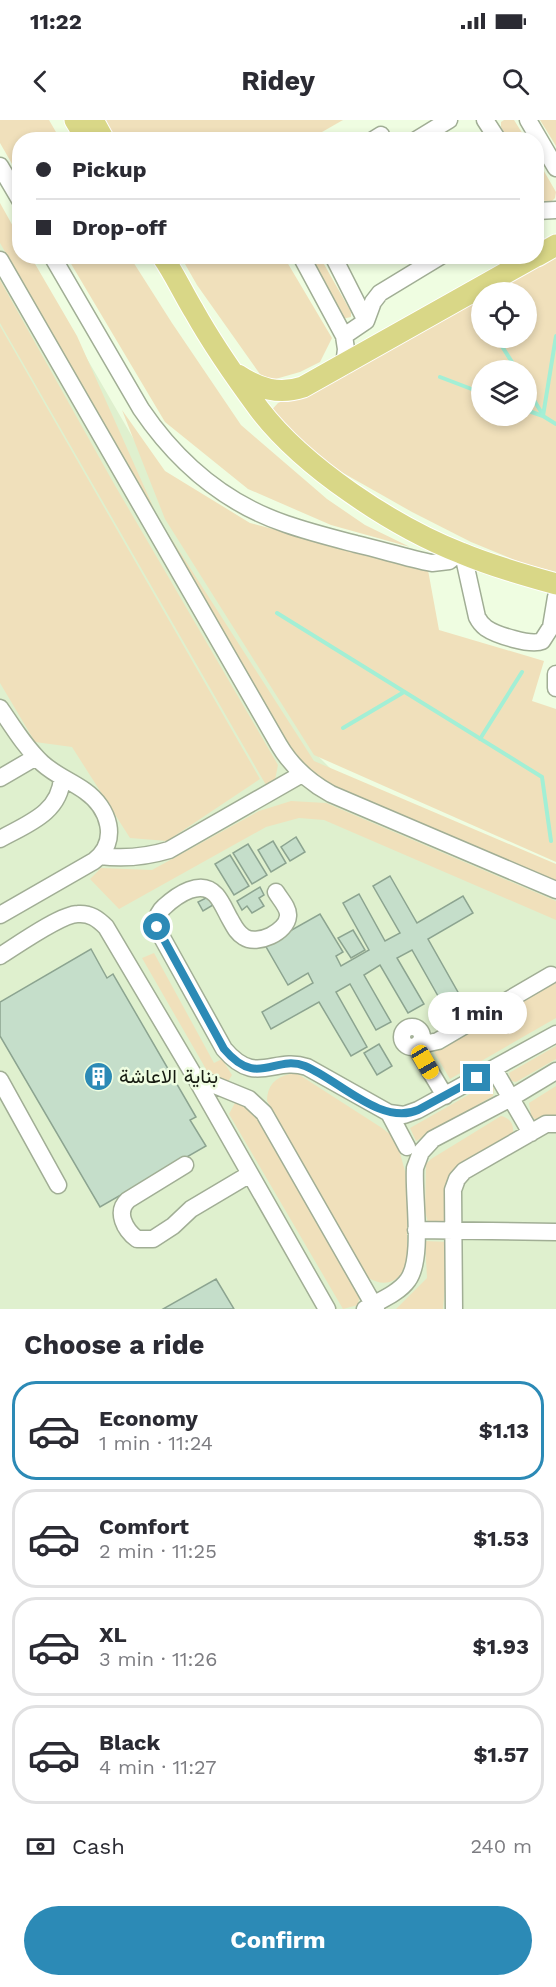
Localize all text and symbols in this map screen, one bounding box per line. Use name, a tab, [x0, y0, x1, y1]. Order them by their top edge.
text: 11:22	[30, 9, 82, 34]
icon: back	[24, 65, 57, 98]
text: Ridey	[241, 65, 315, 97]
icon: search	[499, 65, 532, 98]
text: Pickup	[72, 157, 147, 182]
text: Drop-off	[72, 215, 167, 240]
map controls	[471, 282, 537, 426]
button: locate	[471, 282, 537, 348]
button: layers	[471, 360, 537, 426]
route start	[143, 913, 170, 940]
callout: 1 min	[428, 991, 526, 1033]
text: 1 min	[452, 1001, 503, 1025]
car	[408, 1042, 442, 1082]
building icon: بناية الاعاشة	[82, 1060, 114, 1092]
place label: بناية الاعاشة	[119, 1064, 218, 1088]
route end	[463, 1064, 490, 1091]
text: Choose a ride	[24, 1329, 204, 1361]
icon: car	[27, 1404, 81, 1458]
text: Economy	[99, 1406, 198, 1431]
text: $1.13	[479, 1418, 529, 1443]
text: 1 min · 11:24	[99, 1431, 213, 1455]
icon: car	[27, 1512, 81, 1566]
text: Comfort	[99, 1514, 189, 1539]
text: $1.53	[473, 1526, 529, 1551]
text: 2 min · 11:25	[99, 1539, 217, 1563]
icon: car	[27, 1620, 81, 1674]
text: XL	[99, 1622, 127, 1647]
text: $1.93	[473, 1634, 529, 1659]
text: 3 min · 11:26	[99, 1647, 217, 1671]
icon: car	[27, 1728, 81, 1782]
text: Black	[99, 1730, 160, 1755]
text: $1.57	[473, 1742, 529, 1767]
text: 4 min · 11:27	[99, 1755, 217, 1779]
icon: cash	[24, 1830, 57, 1863]
text: Cash	[72, 1834, 125, 1859]
text: 240 m	[470, 1834, 532, 1858]
button: Confirm	[24, 1906, 532, 1975]

